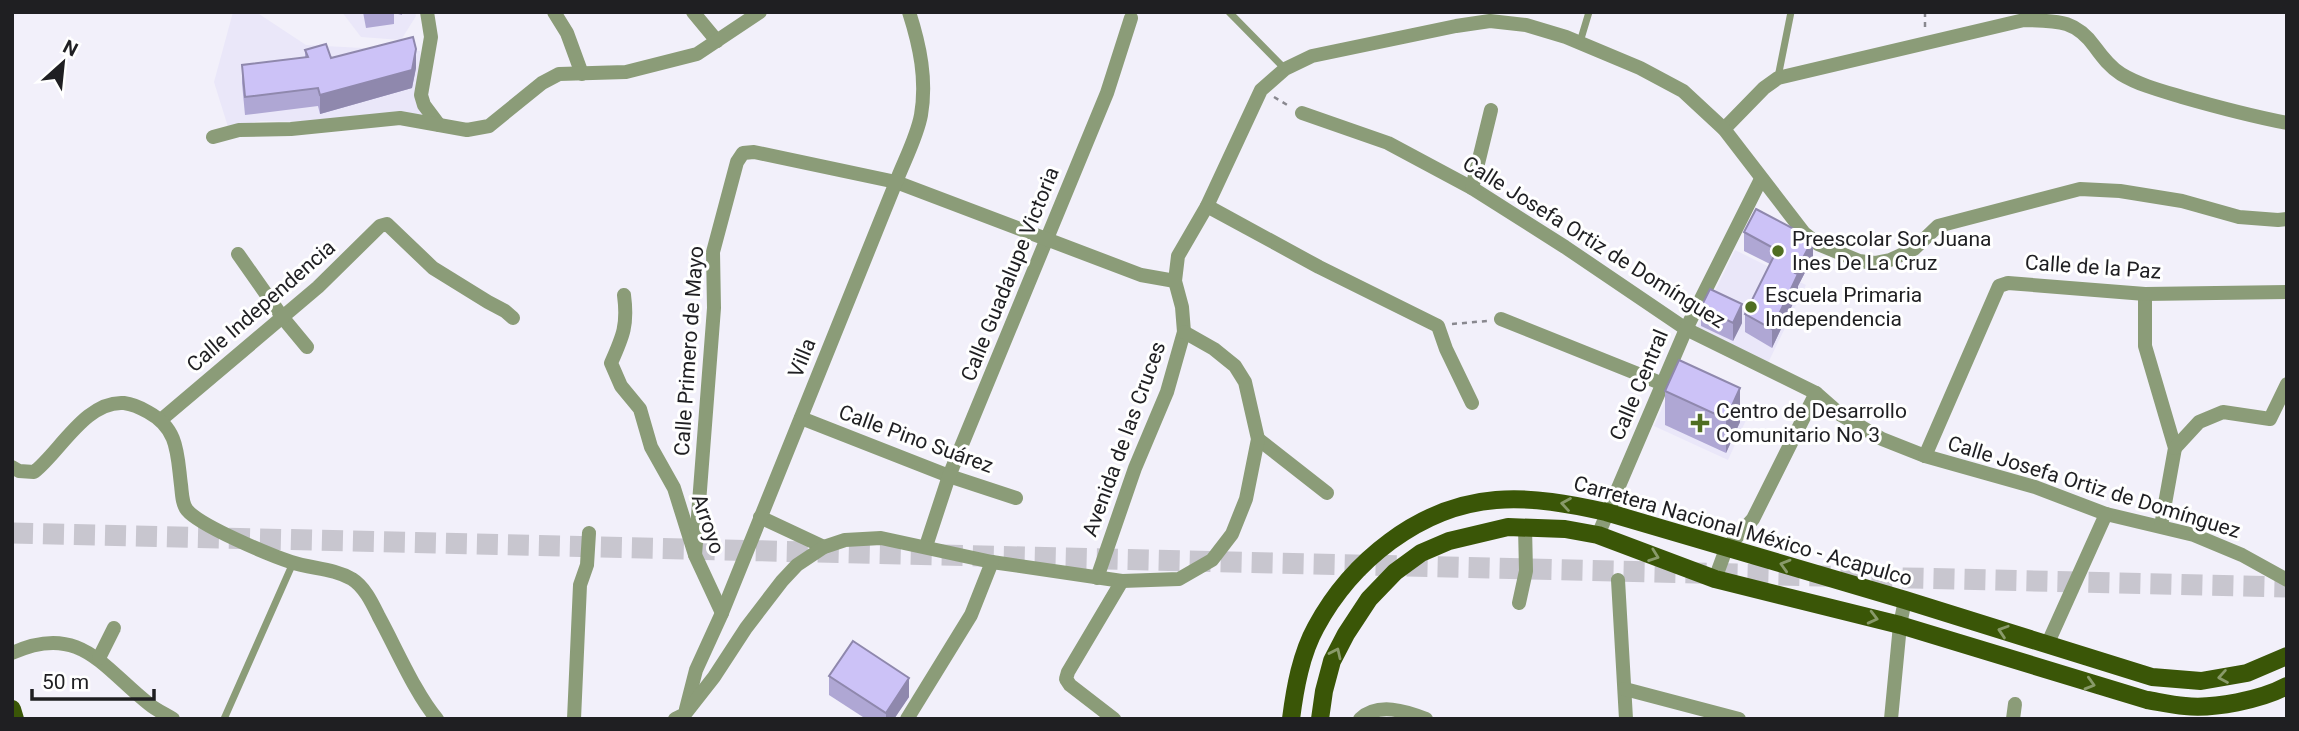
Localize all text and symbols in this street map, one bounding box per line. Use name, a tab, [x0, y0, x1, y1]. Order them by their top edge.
north arrow	[28, 28, 98, 98]
text: N	[59, 35, 82, 62]
street label: Calle Josefa Ortiz de Domínguez	[1458, 151, 1730, 333]
street label: Calle Guadalupe Victoria	[956, 163, 1064, 385]
place label: Preescolar Sor Juana Ines De La Cruz	[1792, 227, 1991, 275]
street label: Calle Independencia	[182, 235, 340, 377]
marker: Preescolar Sor Juana Ines De La Cruz	[1770, 243, 1786, 259]
street label: Calle Primero de Mayo	[670, 245, 708, 457]
street label: Calle de la Paz	[2024, 250, 2162, 284]
place label: Escuela Primaria Independencia	[1765, 283, 1922, 331]
marker: Escuela Primaria Independencia	[1743, 299, 1759, 315]
street label: Calle Central	[1605, 326, 1673, 444]
street label: Villa	[783, 335, 821, 381]
street label: Avenida de las Cruces	[1078, 338, 1170, 540]
place label: Centro de Desarrollo Comunitario No 3	[1716, 399, 1907, 447]
street label: Calle Pino Suárez	[835, 400, 997, 478]
marker: Centro de Desarrollo Comunitario No 3	[1690, 413, 1710, 433]
street label: Calle Josefa Ortiz de Domínguez	[1945, 431, 2243, 543]
street label: Carretera Nacional México - Acapulco	[1571, 471, 1915, 591]
street label: Arroyo	[687, 491, 729, 557]
one-way arrow	[1560, 497, 1572, 512]
one-way arrow	[1648, 548, 1660, 562]
one-way arrow	[1779, 559, 1791, 574]
one-way arrow	[1866, 610, 1878, 624]
one-way arrow	[1997, 624, 2009, 639]
one-way arrow	[1328, 648, 1342, 660]
scale bar	[32, 658, 154, 702]
one-way arrow	[2217, 669, 2229, 684]
text: 50 m	[42, 670, 89, 694]
one-way arrow	[2084, 675, 2096, 690]

